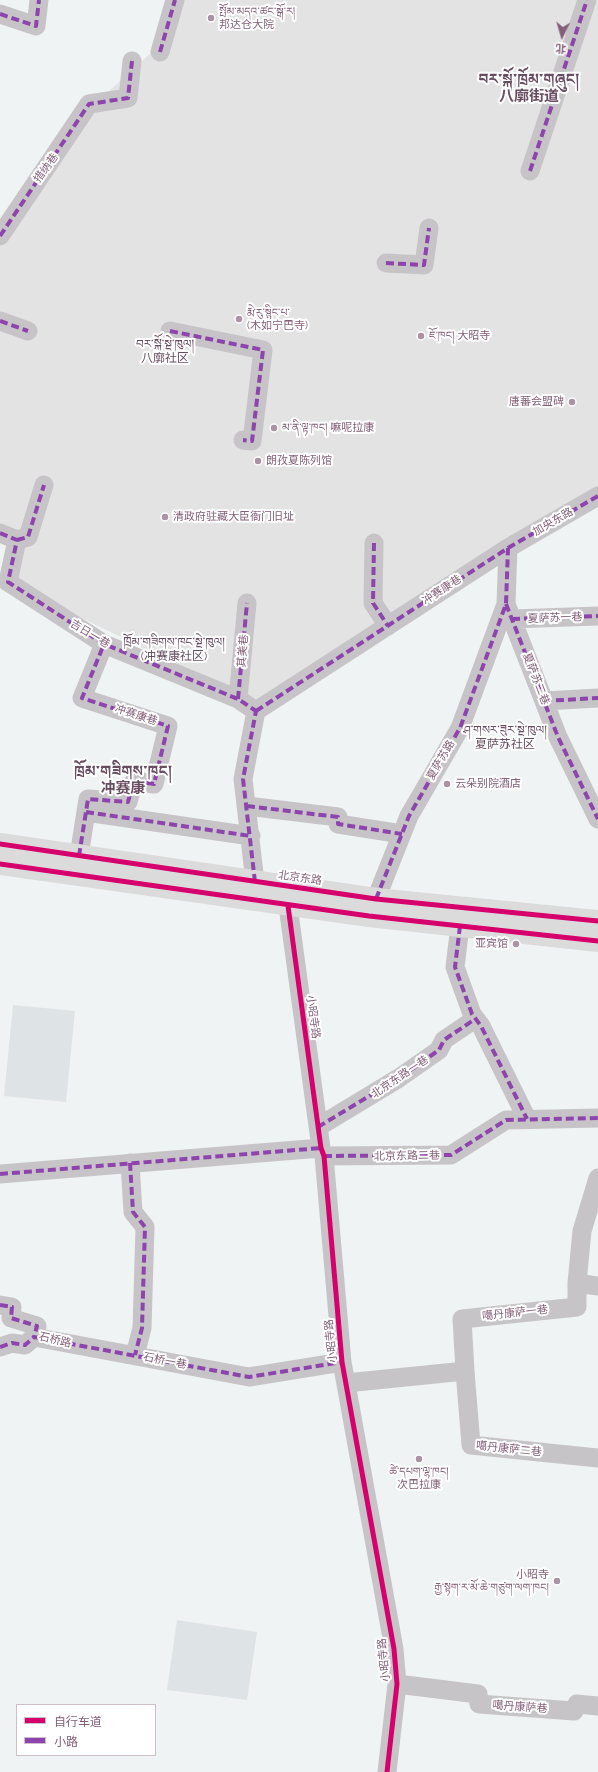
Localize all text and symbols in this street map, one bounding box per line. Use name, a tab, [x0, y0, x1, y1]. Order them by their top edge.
place label: སྤོམ་མདའ་ཚང་སྒོ་ར། 邦达仓大院	[219, 5, 295, 31]
marker: སྤོམ་མདའ་ཚང་སྒོ་ར། 邦达仓大院	[206, 13, 216, 23]
north arrow	[542, 16, 582, 56]
text: 北	[555, 41, 567, 55]
district label: བར་སྐོ་ཁྲོམ་གཞུང། 八廓街道	[478, 70, 580, 105]
street label: 措纳巷	[31, 151, 61, 185]
place label: རྨེ་རུ་སྙིང་པ་ (木如宁巴寺)	[247, 306, 308, 332]
marker: རྨེ་རུ་སྙིང་པ་ (木如宁巴寺)	[234, 314, 244, 324]
place label: ཇོ་ཁང། 大昭寺	[429, 329, 490, 343]
marker: ཇོ་ཁང། 大昭寺	[416, 331, 426, 341]
district label: བར་སྐོ་སྡེ་ཁུལ། 八廓社区	[136, 337, 194, 365]
place label: 唐蕃会盟碑	[509, 395, 564, 409]
marker: 唐蕃会盟碑	[567, 397, 577, 407]
place label: མ་ནི་ལྟ་ཁང། 嘛呢拉康	[282, 421, 374, 435]
marker: མ་ནི་ལྟ་ཁང། 嘛呢拉康	[269, 423, 279, 433]
place label: 朗孜夏陈列馆	[266, 454, 332, 468]
marker: 朗孜夏陈列馆	[253, 456, 263, 466]
street label: 加央东路	[531, 505, 575, 539]
place label: 清政府驻藏大臣衙门旧址	[173, 510, 294, 524]
marker: 清政府驻藏大臣衙门旧址	[160, 512, 170, 522]
street label: 冲赛康巷	[420, 572, 464, 608]
street label: 夏萨苏一巷	[527, 610, 583, 626]
street label: 吉日一巷	[68, 617, 112, 651]
street label: 其美巷	[235, 634, 251, 668]
district label: ཁྲོམ་གཟིགས་ཁང་སྡེ་ཁུལ། (冲赛康社区)	[123, 635, 225, 663]
street label: 夏萨苏二巷	[520, 651, 552, 707]
street label: 冲赛康巷	[113, 702, 159, 728]
district label: ཤ་གསར་ཟུར་སྡེ་ཁུལ། 夏萨苏社区	[463, 723, 547, 751]
street label: 夏萨苏路	[424, 738, 458, 782]
district label: ཁྲོམ་གཟིགས་ཁང། 冲赛康	[74, 762, 172, 797]
place label: 云朵别院酒店	[455, 777, 521, 791]
marker: 云朵别院酒店	[442, 779, 452, 789]
street label: 北京东路	[277, 868, 323, 888]
place label: 亚宾馆	[475, 937, 508, 951]
marker: 亚宾馆	[511, 939, 521, 949]
street label: 小昭寺路	[303, 994, 323, 1040]
street label: 北京东路一巷	[369, 1053, 431, 1101]
street label: 北京东路二巷	[374, 1149, 440, 1163]
street label: 噶丹康萨一巷	[481, 1303, 549, 1323]
street label: 小昭寺路	[322, 1318, 340, 1364]
street label: 石桥路	[37, 1330, 73, 1350]
street label: 石桥一巷	[142, 1350, 188, 1372]
street label: 噶丹康萨二巷	[475, 1439, 543, 1459]
marker: ཚེ་དཔག་ལྷ་ཁང། 次巴拉康	[414, 1454, 424, 1464]
place label: ཚེ་དཔག་ལྷ་ཁང། 次巴拉康	[389, 1465, 449, 1491]
place label: 小昭寺 རྒྱ་སྟག་ར་མོ་ཆེ་གཙུག་ལག་ཁང།	[434, 1568, 549, 1594]
marker: 小昭寺 རྒྱ་སྟག་ར་མོ་ཆེ་གཙུག་ལག་ཁང།	[552, 1576, 562, 1586]
street label: 小昭寺路	[375, 1637, 393, 1683]
street label: 噶丹康萨巷	[492, 1698, 548, 1716]
legend	[16, 1704, 156, 1756]
text: 自行车道	[54, 1715, 102, 1729]
text: 小路	[54, 1735, 78, 1749]

